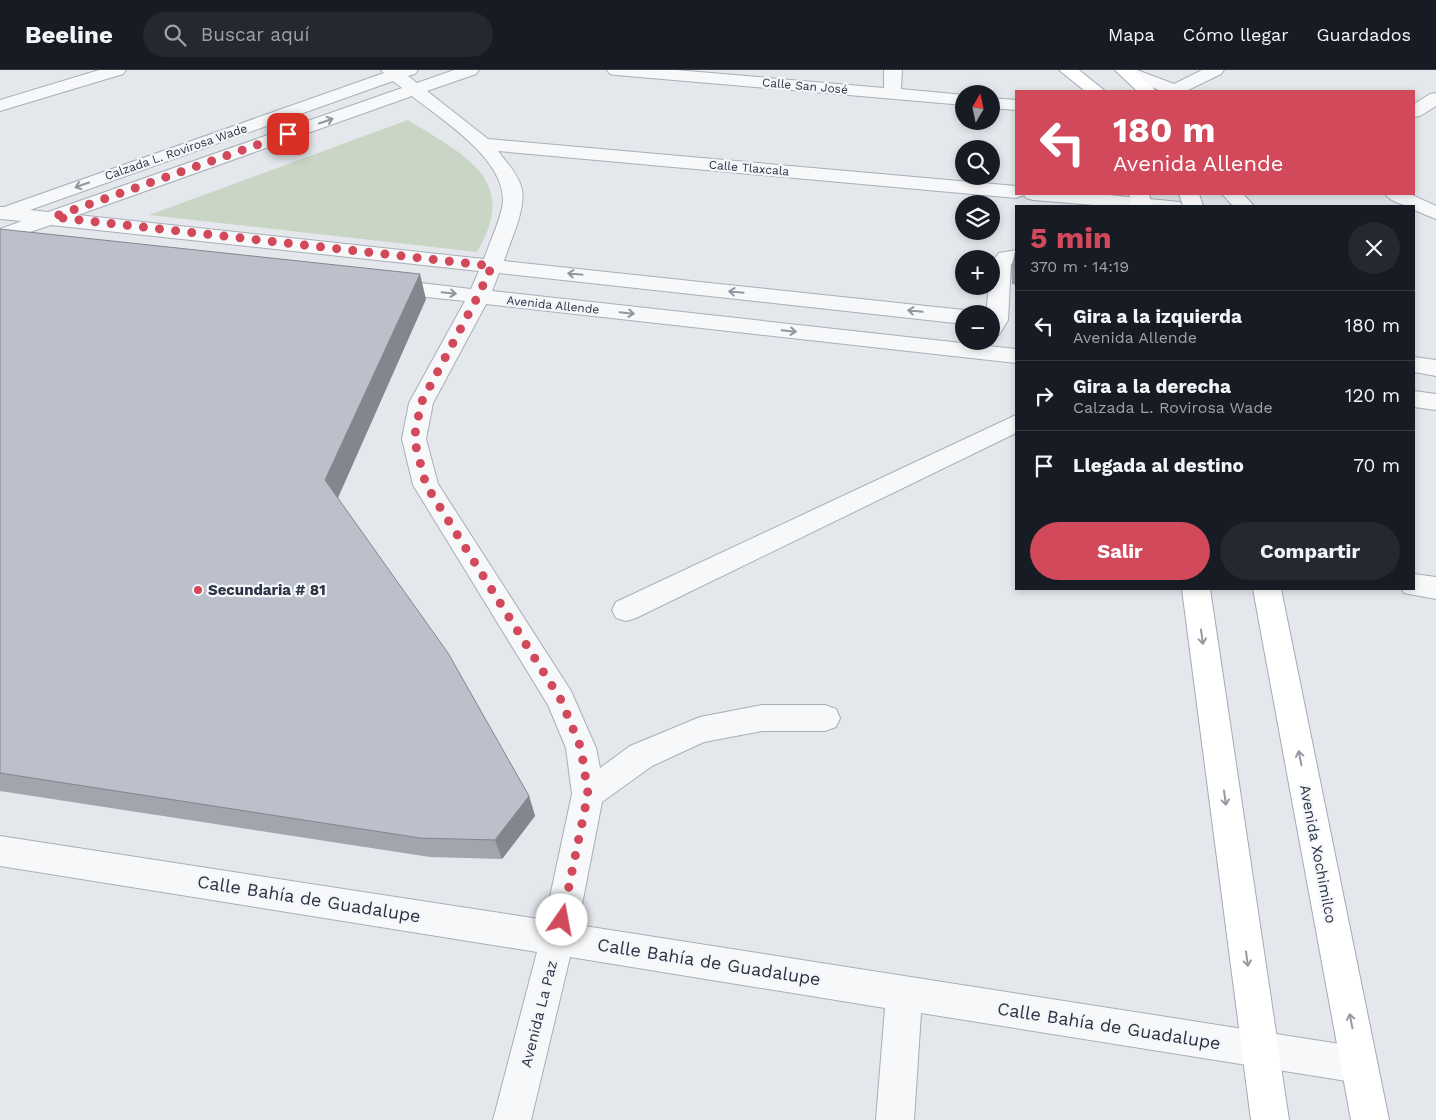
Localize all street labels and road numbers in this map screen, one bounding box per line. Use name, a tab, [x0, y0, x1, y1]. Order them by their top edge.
street label: Calle San José	[761, 75, 849, 97]
street label: Calzada L. Rovirosa Wade	[103, 121, 249, 183]
street label: Calle Tlaxcala	[708, 158, 790, 179]
street label: Avenida Allende	[506, 293, 600, 317]
street label: Avenida Xochimilco	[1296, 783, 1340, 925]
street label: Calle Bahía de Guadalupe	[196, 870, 422, 927]
street label: Calle Bahía de Guadalupe	[596, 933, 822, 990]
street label: Avenida La Paz	[517, 959, 561, 1069]
street label: Calle Bahía de Guadalupe	[996, 997, 1222, 1054]

